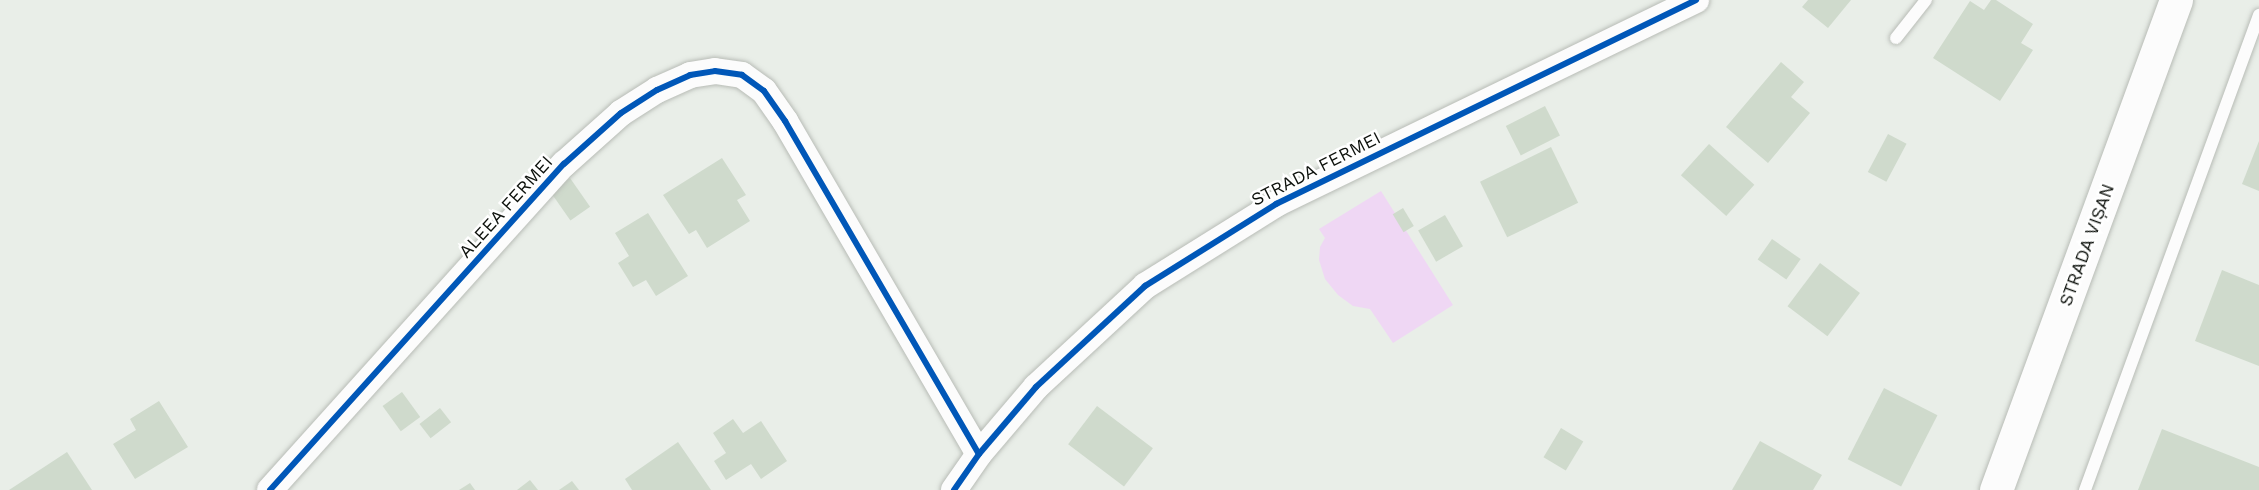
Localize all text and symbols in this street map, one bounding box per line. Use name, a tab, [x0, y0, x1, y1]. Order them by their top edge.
street label: STRADA FERMEI	[1247, 127, 1385, 211]
street label: ALEEA FERMEI	[454, 151, 558, 263]
street label: STRADA VIȘAN	[2055, 180, 2119, 310]

